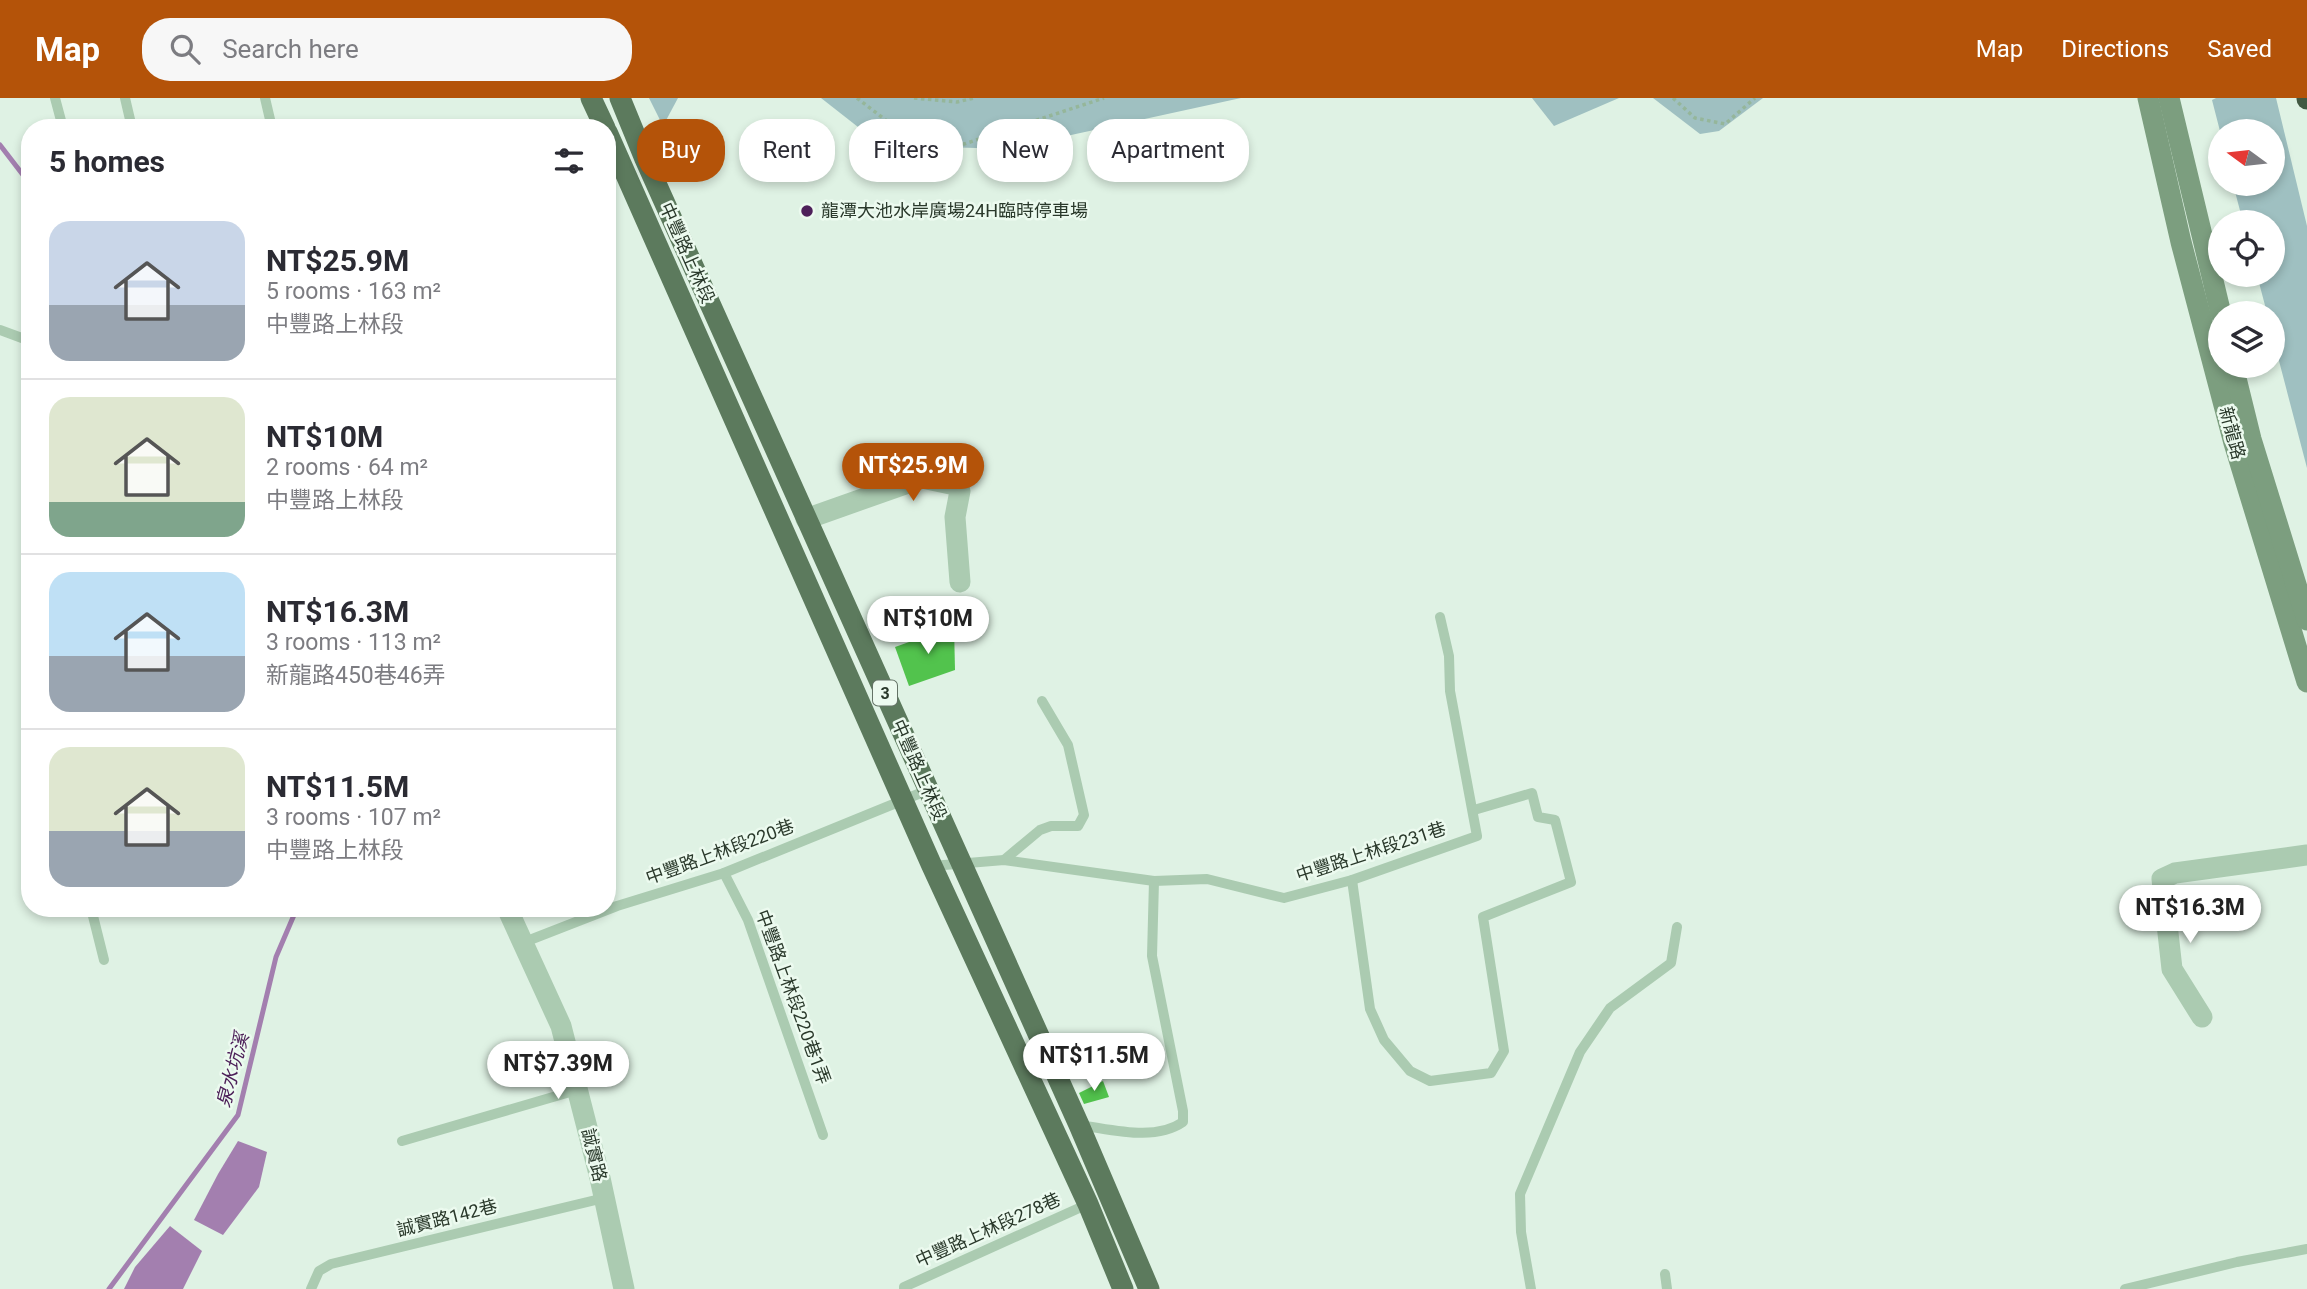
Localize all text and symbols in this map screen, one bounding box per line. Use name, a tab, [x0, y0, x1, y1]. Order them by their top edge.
search box	[142, 18, 632, 81]
text: Map	[35, 30, 100, 69]
icon: search	[166, 30, 204, 68]
text: Search here	[222, 34, 359, 64]
text: Map	[1976, 35, 2023, 63]
text: Directions	[2061, 35, 2169, 63]
text: Saved	[2207, 35, 2272, 63]
chip: Buy	[637, 119, 725, 182]
chip: Rent	[739, 119, 835, 182]
chip: Filters	[849, 119, 963, 182]
chip: New	[977, 119, 1073, 182]
chip: Apartment	[1087, 119, 1249, 182]
north arrow	[2208, 119, 2286, 196]
map controls	[2208, 119, 2285, 378]
icon: filters	[550, 142, 588, 180]
text: 5 homes	[49, 144, 165, 179]
street label: 中豐路上林段	[656, 199, 719, 306]
place label: 龍潭大池水岸廣場24H臨時停車場	[821, 200, 1088, 221]
marker: 龍潭大池水岸廣場24H臨時停車場	[799, 203, 815, 219]
button: locate	[2208, 210, 2285, 287]
text: NT$25.9M	[266, 243, 409, 278]
icon: home	[105, 249, 189, 333]
text: 5 rooms · 163 m²	[266, 278, 441, 305]
button: layers	[2208, 301, 2285, 378]
text: 中豐路上林段	[266, 311, 404, 338]
street label: 新龍路	[2215, 404, 2250, 462]
text: NT$10M	[266, 419, 383, 454]
icon: home	[105, 425, 189, 509]
pin: NT$25.9M	[841, 444, 985, 503]
text: NT$25.9M	[858, 452, 968, 479]
text: 2 rooms · 64 m²	[266, 454, 428, 481]
text: 中豐路上林段	[266, 487, 404, 514]
text: NT$16.3M	[266, 594, 409, 629]
pin: NT$10M	[871, 596, 985, 656]
icon: home	[105, 600, 189, 684]
text: NT$10M	[883, 605, 973, 632]
text: 3 rooms · 113 m²	[266, 629, 441, 656]
text: 新龍路450巷46弄	[266, 662, 446, 689]
road number: 3	[873, 680, 897, 706]
street label: 中豐路上林段	[888, 716, 951, 823]
text: NT$11.5M	[266, 769, 409, 804]
icon: home	[105, 775, 189, 859]
text: 3 rooms · 107 m²	[266, 804, 441, 831]
street label: 中豐路上林段220巷	[643, 815, 797, 888]
street label: 中豐路上林段231巷	[1293, 817, 1448, 886]
text: 中豐路上林段	[266, 837, 404, 864]
pin: NT$16.3M	[2118, 886, 2262, 945]
text: NT$16.3M	[2135, 894, 2245, 921]
street label: 中豐路上林段220巷1弄	[752, 907, 835, 1087]
water label: 泉水坑溪	[212, 1028, 254, 1110]
pin: NT$11.5M	[1022, 1034, 1166, 1093]
pin: NT$7.39M	[486, 1042, 630, 1101]
text: NT$11.5M	[1039, 1042, 1149, 1069]
text: NT$7.39M	[503, 1050, 613, 1077]
street label: 誠實路	[578, 1126, 611, 1184]
street label: 中豐路上林段278巷	[912, 1188, 1063, 1271]
street label: 誠實路142巷	[395, 1195, 499, 1240]

